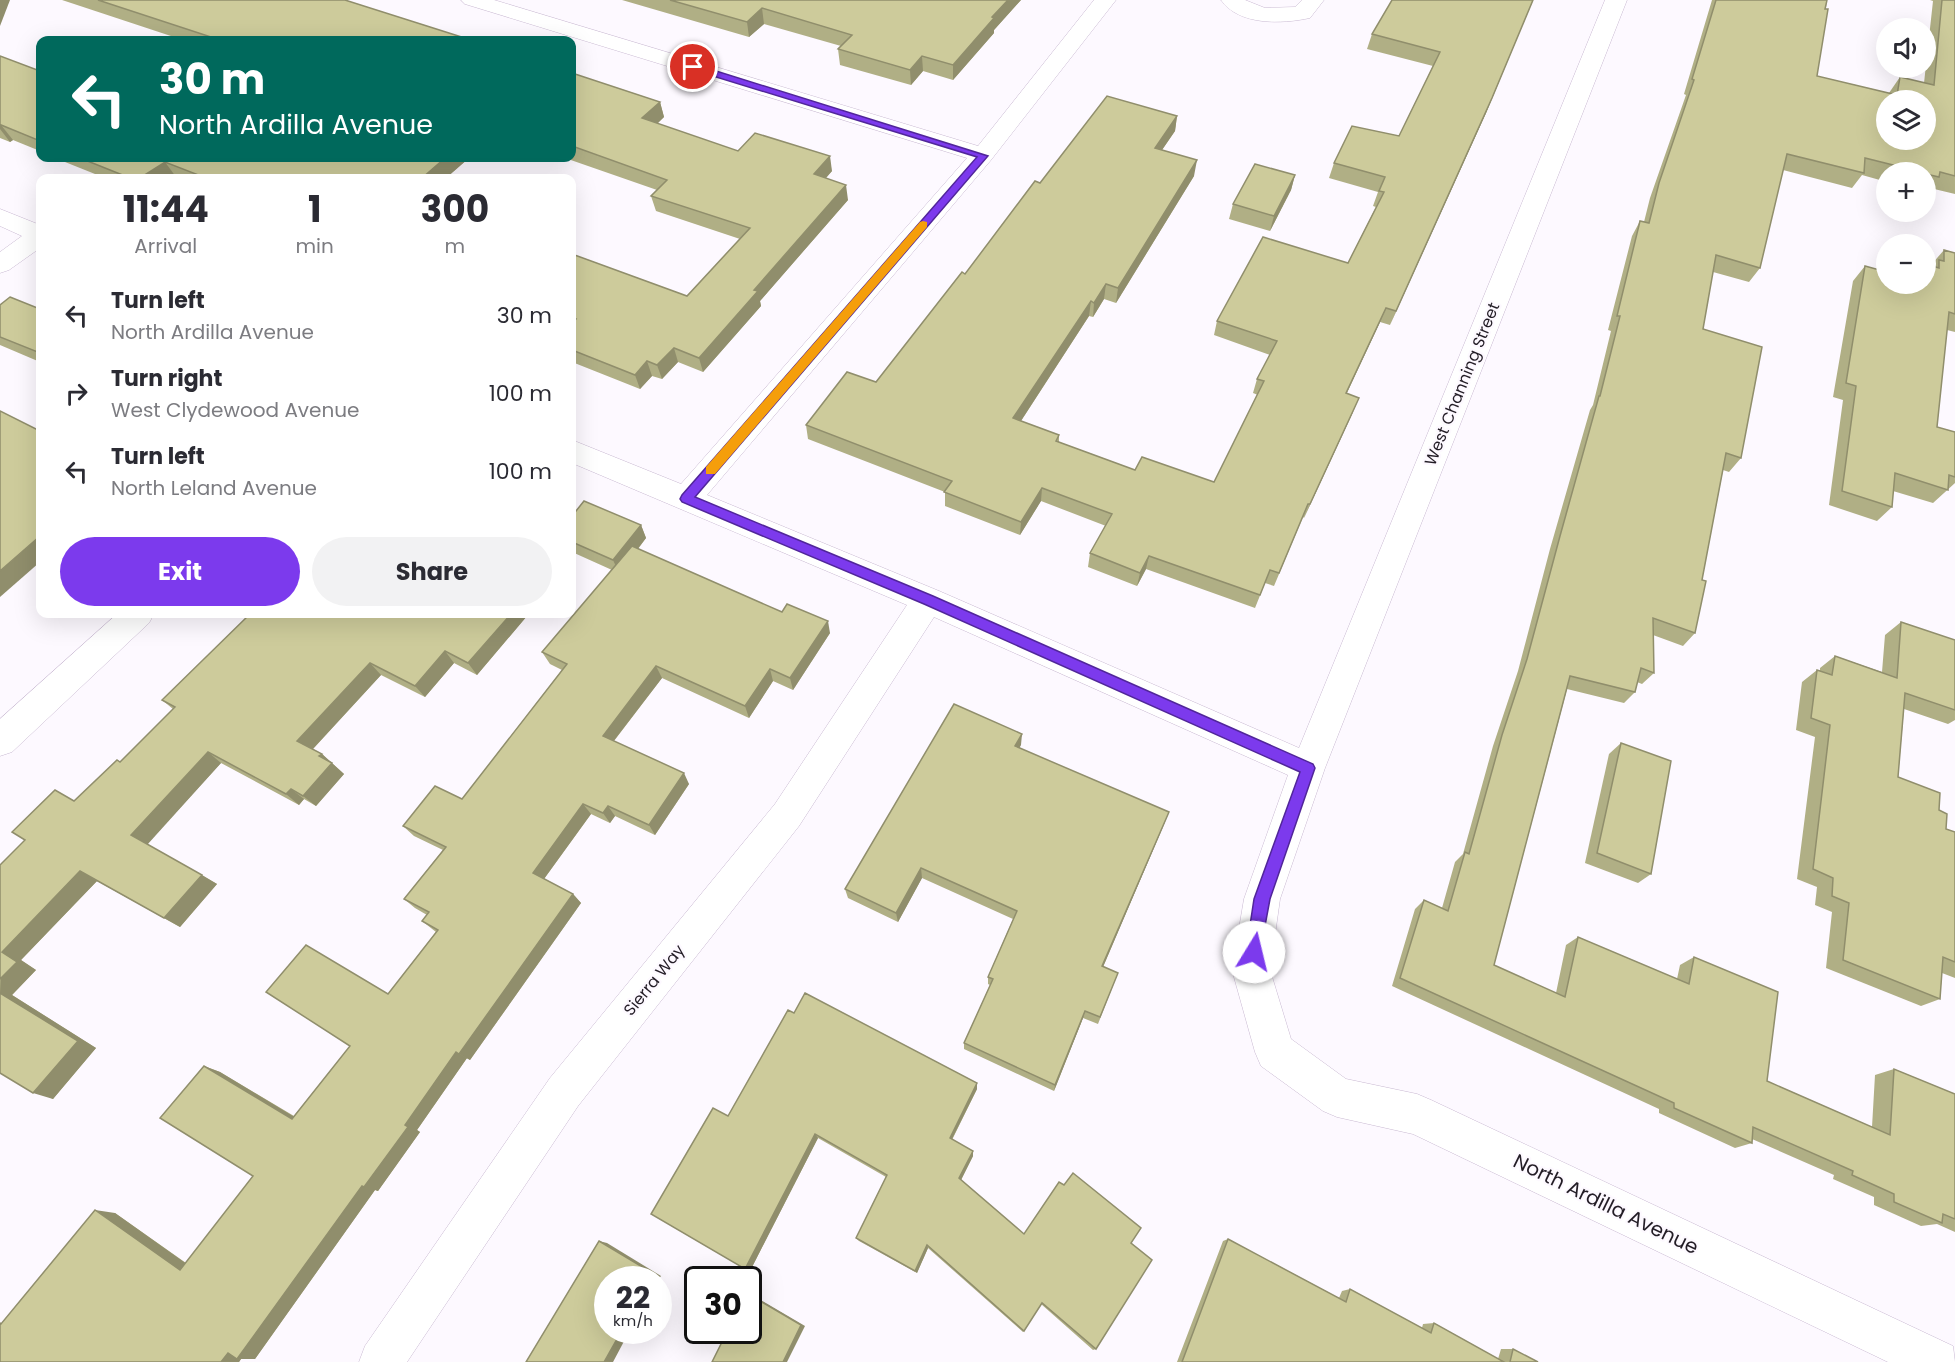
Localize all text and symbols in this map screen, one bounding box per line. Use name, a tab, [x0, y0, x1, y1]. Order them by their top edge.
map controls	[1876, 18, 1936, 294]
button: sound	[1876, 18, 1936, 78]
pin	[667, 41, 718, 92]
text: 30 m	[159, 50, 265, 109]
icon: arrive	[676, 50, 709, 83]
icon: left	[60, 60, 138, 138]
button: layers	[1876, 90, 1936, 150]
text: North Ardilla Avenue	[159, 106, 433, 143]
button: +	[1876, 162, 1936, 222]
text: 11:44	[123, 184, 209, 235]
text: 1	[308, 184, 321, 235]
text: 300	[421, 184, 489, 235]
text: Arrival	[134, 232, 197, 260]
text: min	[295, 232, 334, 260]
text: m	[445, 232, 465, 260]
button: −	[1876, 234, 1936, 294]
text: Turn left	[111, 285, 205, 316]
icon: left	[60, 299, 93, 332]
street label: West Channing Street	[1419, 299, 1505, 469]
text: 30 m	[497, 300, 552, 331]
text: North Ardilla Avenue	[111, 318, 314, 346]
text: Turn right	[111, 363, 222, 394]
icon: right	[60, 377, 93, 410]
text: 100 m	[489, 378, 552, 409]
text: West Clydewood Avenue	[111, 396, 359, 424]
text: Turn left	[111, 441, 205, 472]
icon: left	[60, 455, 93, 488]
text: 100 m	[489, 456, 552, 487]
text: North Leland Avenue	[111, 474, 317, 502]
button: Exit	[60, 537, 300, 606]
button: Share	[312, 537, 552, 606]
position arrow	[1222, 920, 1286, 984]
street label: Sierra Way	[618, 939, 690, 1021]
street label: North Ardilla Avenue	[1509, 1147, 1703, 1261]
speed limit sign: 30	[684, 1266, 762, 1344]
text: 22	[616, 1276, 650, 1319]
text: km/h	[613, 1310, 653, 1331]

